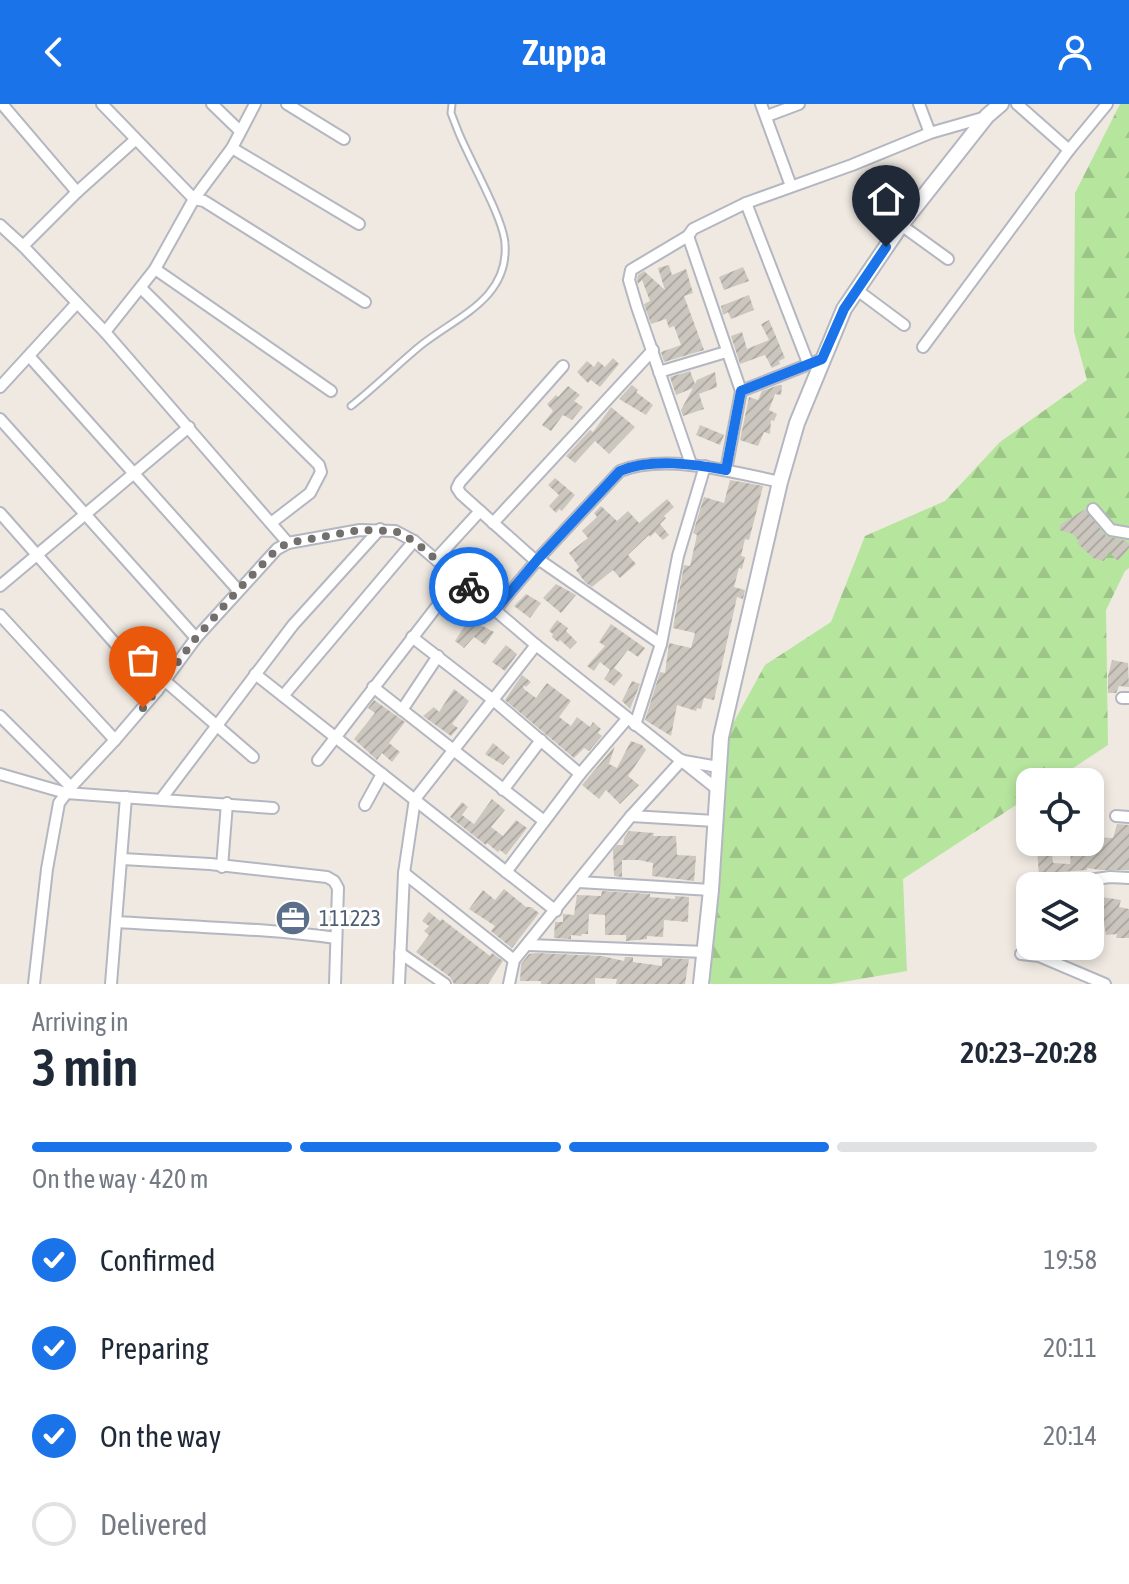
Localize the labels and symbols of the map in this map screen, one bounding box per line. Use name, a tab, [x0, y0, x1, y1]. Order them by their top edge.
pin	[852, 165, 920, 247]
courier	[429, 547, 509, 627]
pin	[109, 626, 177, 708]
office icon: 111223	[274, 899, 312, 937]
place label: 111223	[319, 905, 381, 931]

